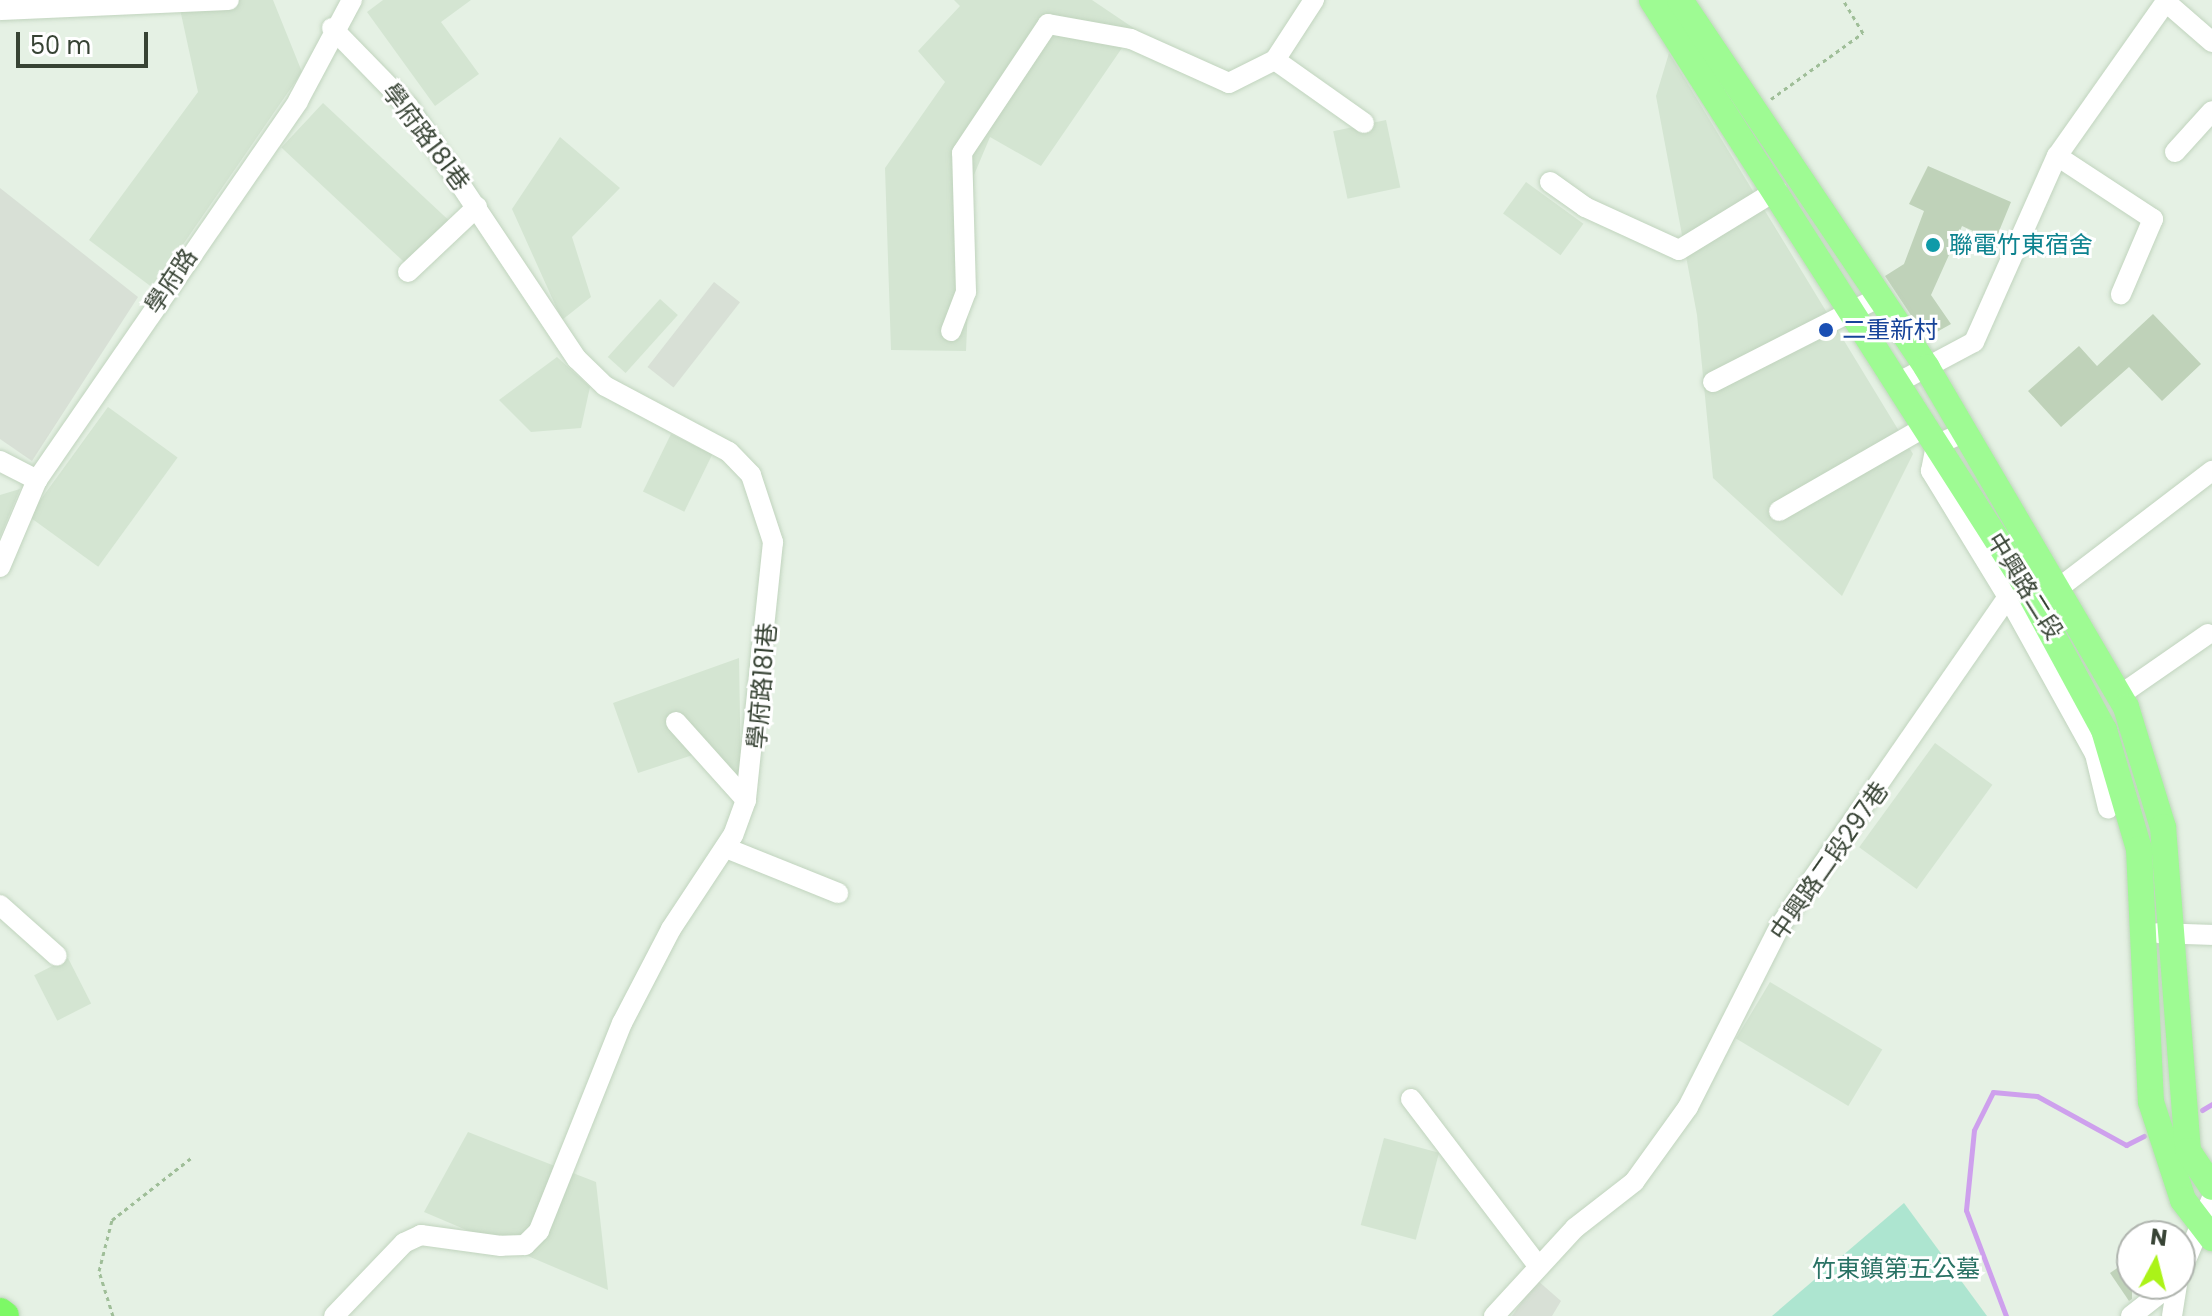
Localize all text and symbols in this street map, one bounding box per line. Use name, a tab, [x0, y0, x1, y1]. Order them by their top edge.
scale bar	[20, 16, 152, 66]
text: 50 m	[30, 29, 91, 62]
street label: 學府路181巷	[376, 78, 476, 196]
place label: 聯電竹東宿舍	[1949, 231, 2093, 259]
marker: 聯電竹東宿舍	[1924, 236, 1942, 254]
street label: 學府路	[139, 243, 203, 319]
place label: 二重新村	[1842, 316, 1938, 344]
marker: 二重新村	[1817, 321, 1835, 339]
street label: 中興路二段	[1981, 527, 2069, 645]
street label: 學府路181巷	[742, 622, 782, 750]
street label: 中興路二段297巷	[1764, 777, 1894, 945]
north arrow	[2116, 1220, 2196, 1300]
text: N	[2149, 1221, 2169, 1254]
park label: 竹東鎮第五公墓	[1812, 1255, 1980, 1283]

